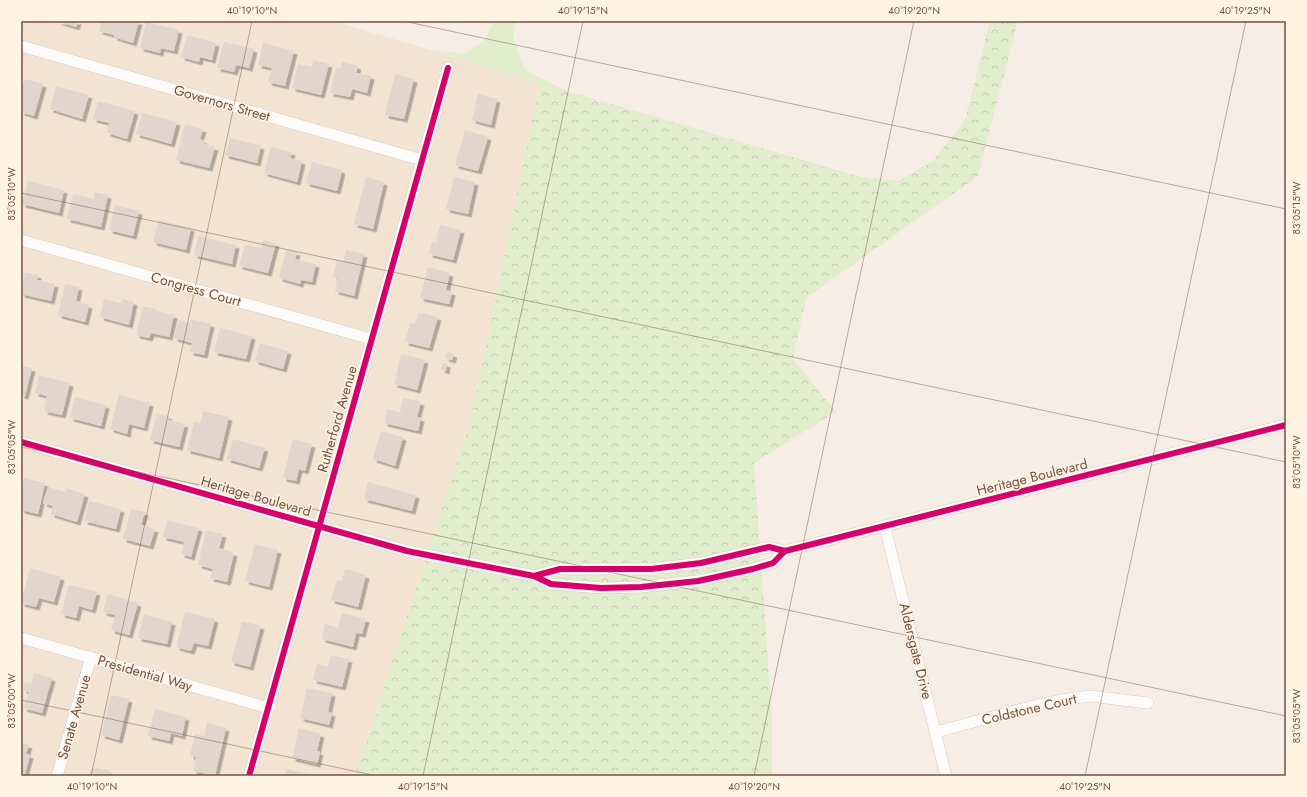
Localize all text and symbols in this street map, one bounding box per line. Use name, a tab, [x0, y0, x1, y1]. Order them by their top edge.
text: 40°19'10"N	[227, 3, 277, 18]
text: 40°19'15"N	[558, 3, 608, 18]
text: 40°19'20"N	[888, 3, 940, 18]
text: 40°19'25"N	[1219, 3, 1271, 18]
street label: Governors Street	[172, 80, 273, 126]
text: 83°05'10"W	[4, 167, 19, 221]
text: 83°05'15"W	[1289, 181, 1304, 234]
street label: Congress Court	[149, 267, 244, 312]
street label: Rutherford Avenue	[312, 363, 362, 475]
text: 83°05'05"W	[4, 420, 19, 474]
text: 83°05'10"W	[1289, 435, 1304, 489]
street label: Heritage Boulevard	[974, 454, 1090, 500]
street label: Heritage Boulevard	[199, 471, 313, 521]
street label: Aldersgate Drive	[894, 601, 938, 701]
street label: Presidential Way	[95, 650, 195, 696]
street label: Senate Avenue	[52, 672, 96, 762]
text: 83°05'00"W	[4, 674, 19, 728]
street label: Coldstone Court	[980, 688, 1079, 730]
text: 83°05'05"W	[1289, 689, 1304, 743]
text: 40°19'10"N	[67, 779, 117, 794]
text: 40°19'15"N	[398, 779, 448, 794]
text: 40°19'20"N	[728, 779, 780, 794]
text: 40°19'25"N	[1059, 779, 1111, 794]

